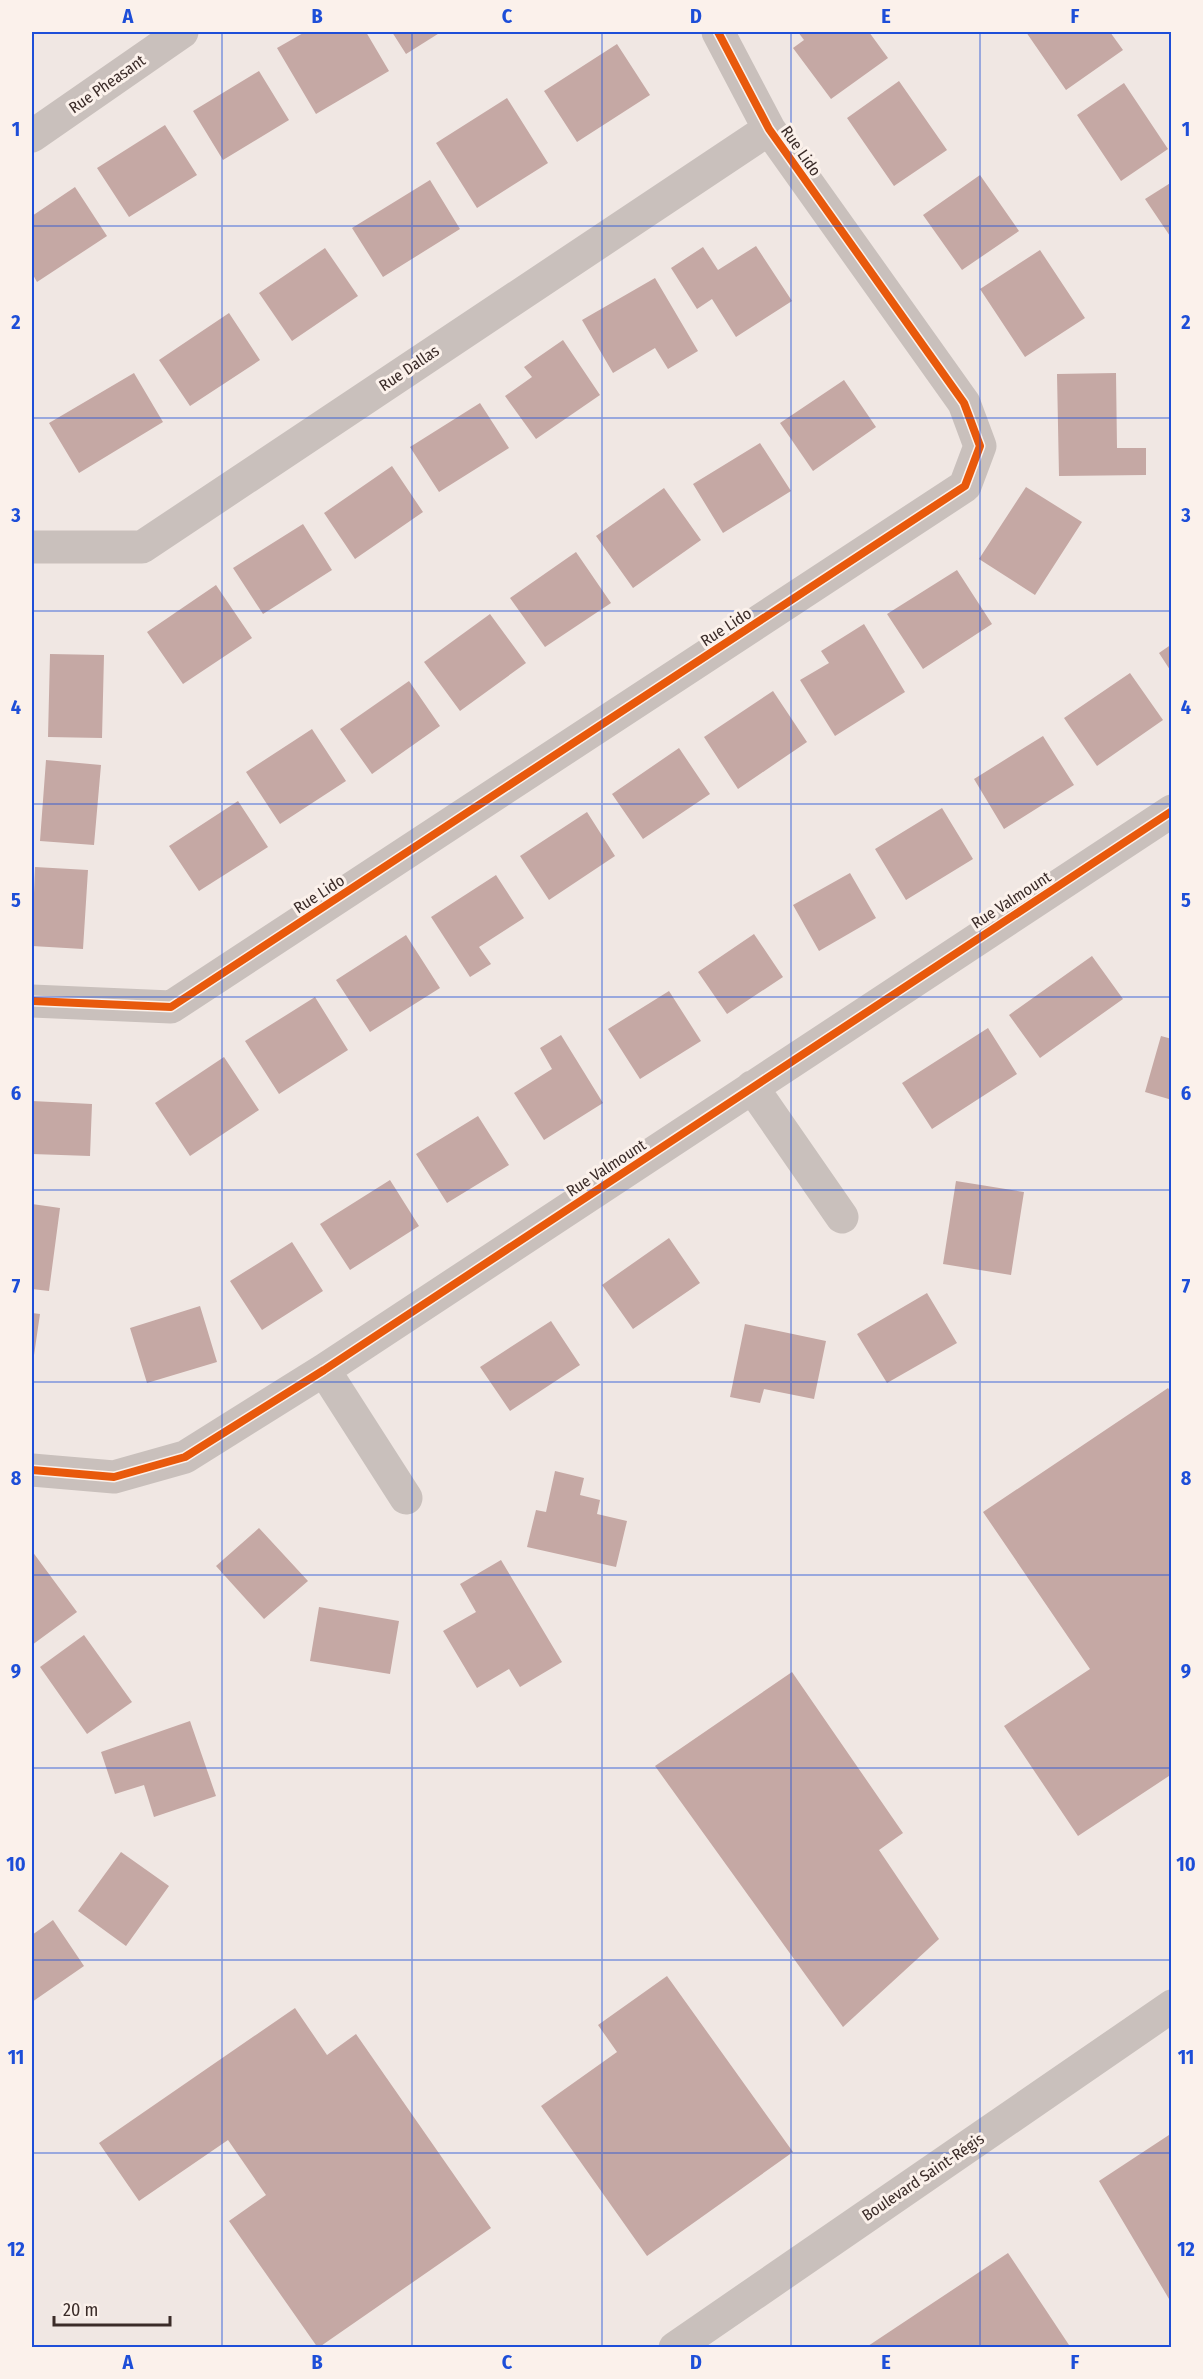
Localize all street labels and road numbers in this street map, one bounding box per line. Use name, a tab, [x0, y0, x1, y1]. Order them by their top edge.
street label: Rue Pheasant	[65, 50, 150, 117]
street label: Rue Lido	[777, 122, 825, 180]
street label: Rue Dallas	[375, 341, 443, 395]
street label: Rue Lido	[697, 604, 755, 650]
street label: Rue Valmount	[968, 867, 1055, 933]
street label: Rue Lido	[290, 871, 348, 917]
street label: Rue Valmount	[563, 1135, 650, 1201]
street label: Boulevard Saint-Régis	[858, 2129, 988, 2225]

